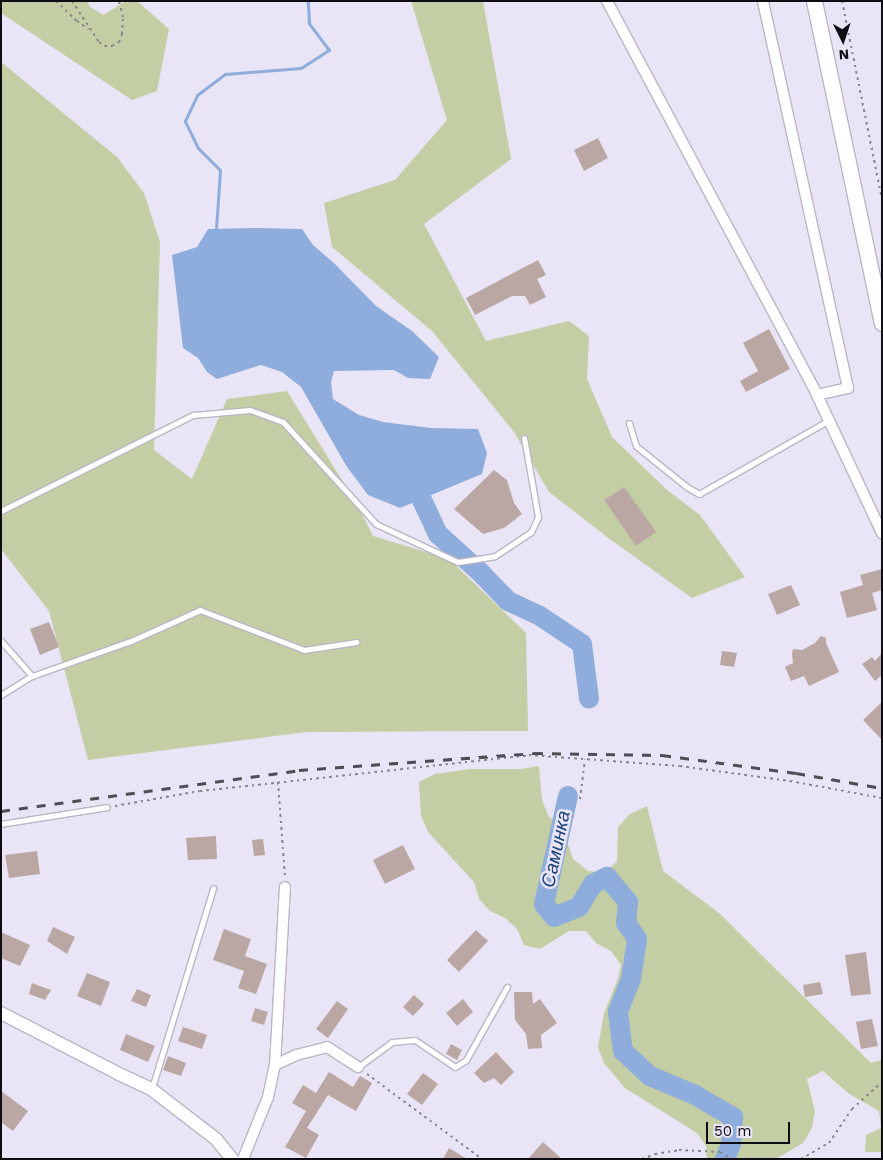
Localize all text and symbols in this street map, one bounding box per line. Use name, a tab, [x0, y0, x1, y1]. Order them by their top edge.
north arrow	[818, 15, 868, 65]
text: N	[838, 47, 850, 63]
water label: Саминка	[537, 808, 575, 890]
scale bar	[708, 1112, 792, 1144]
text: 50 m	[714, 1122, 751, 1140]

